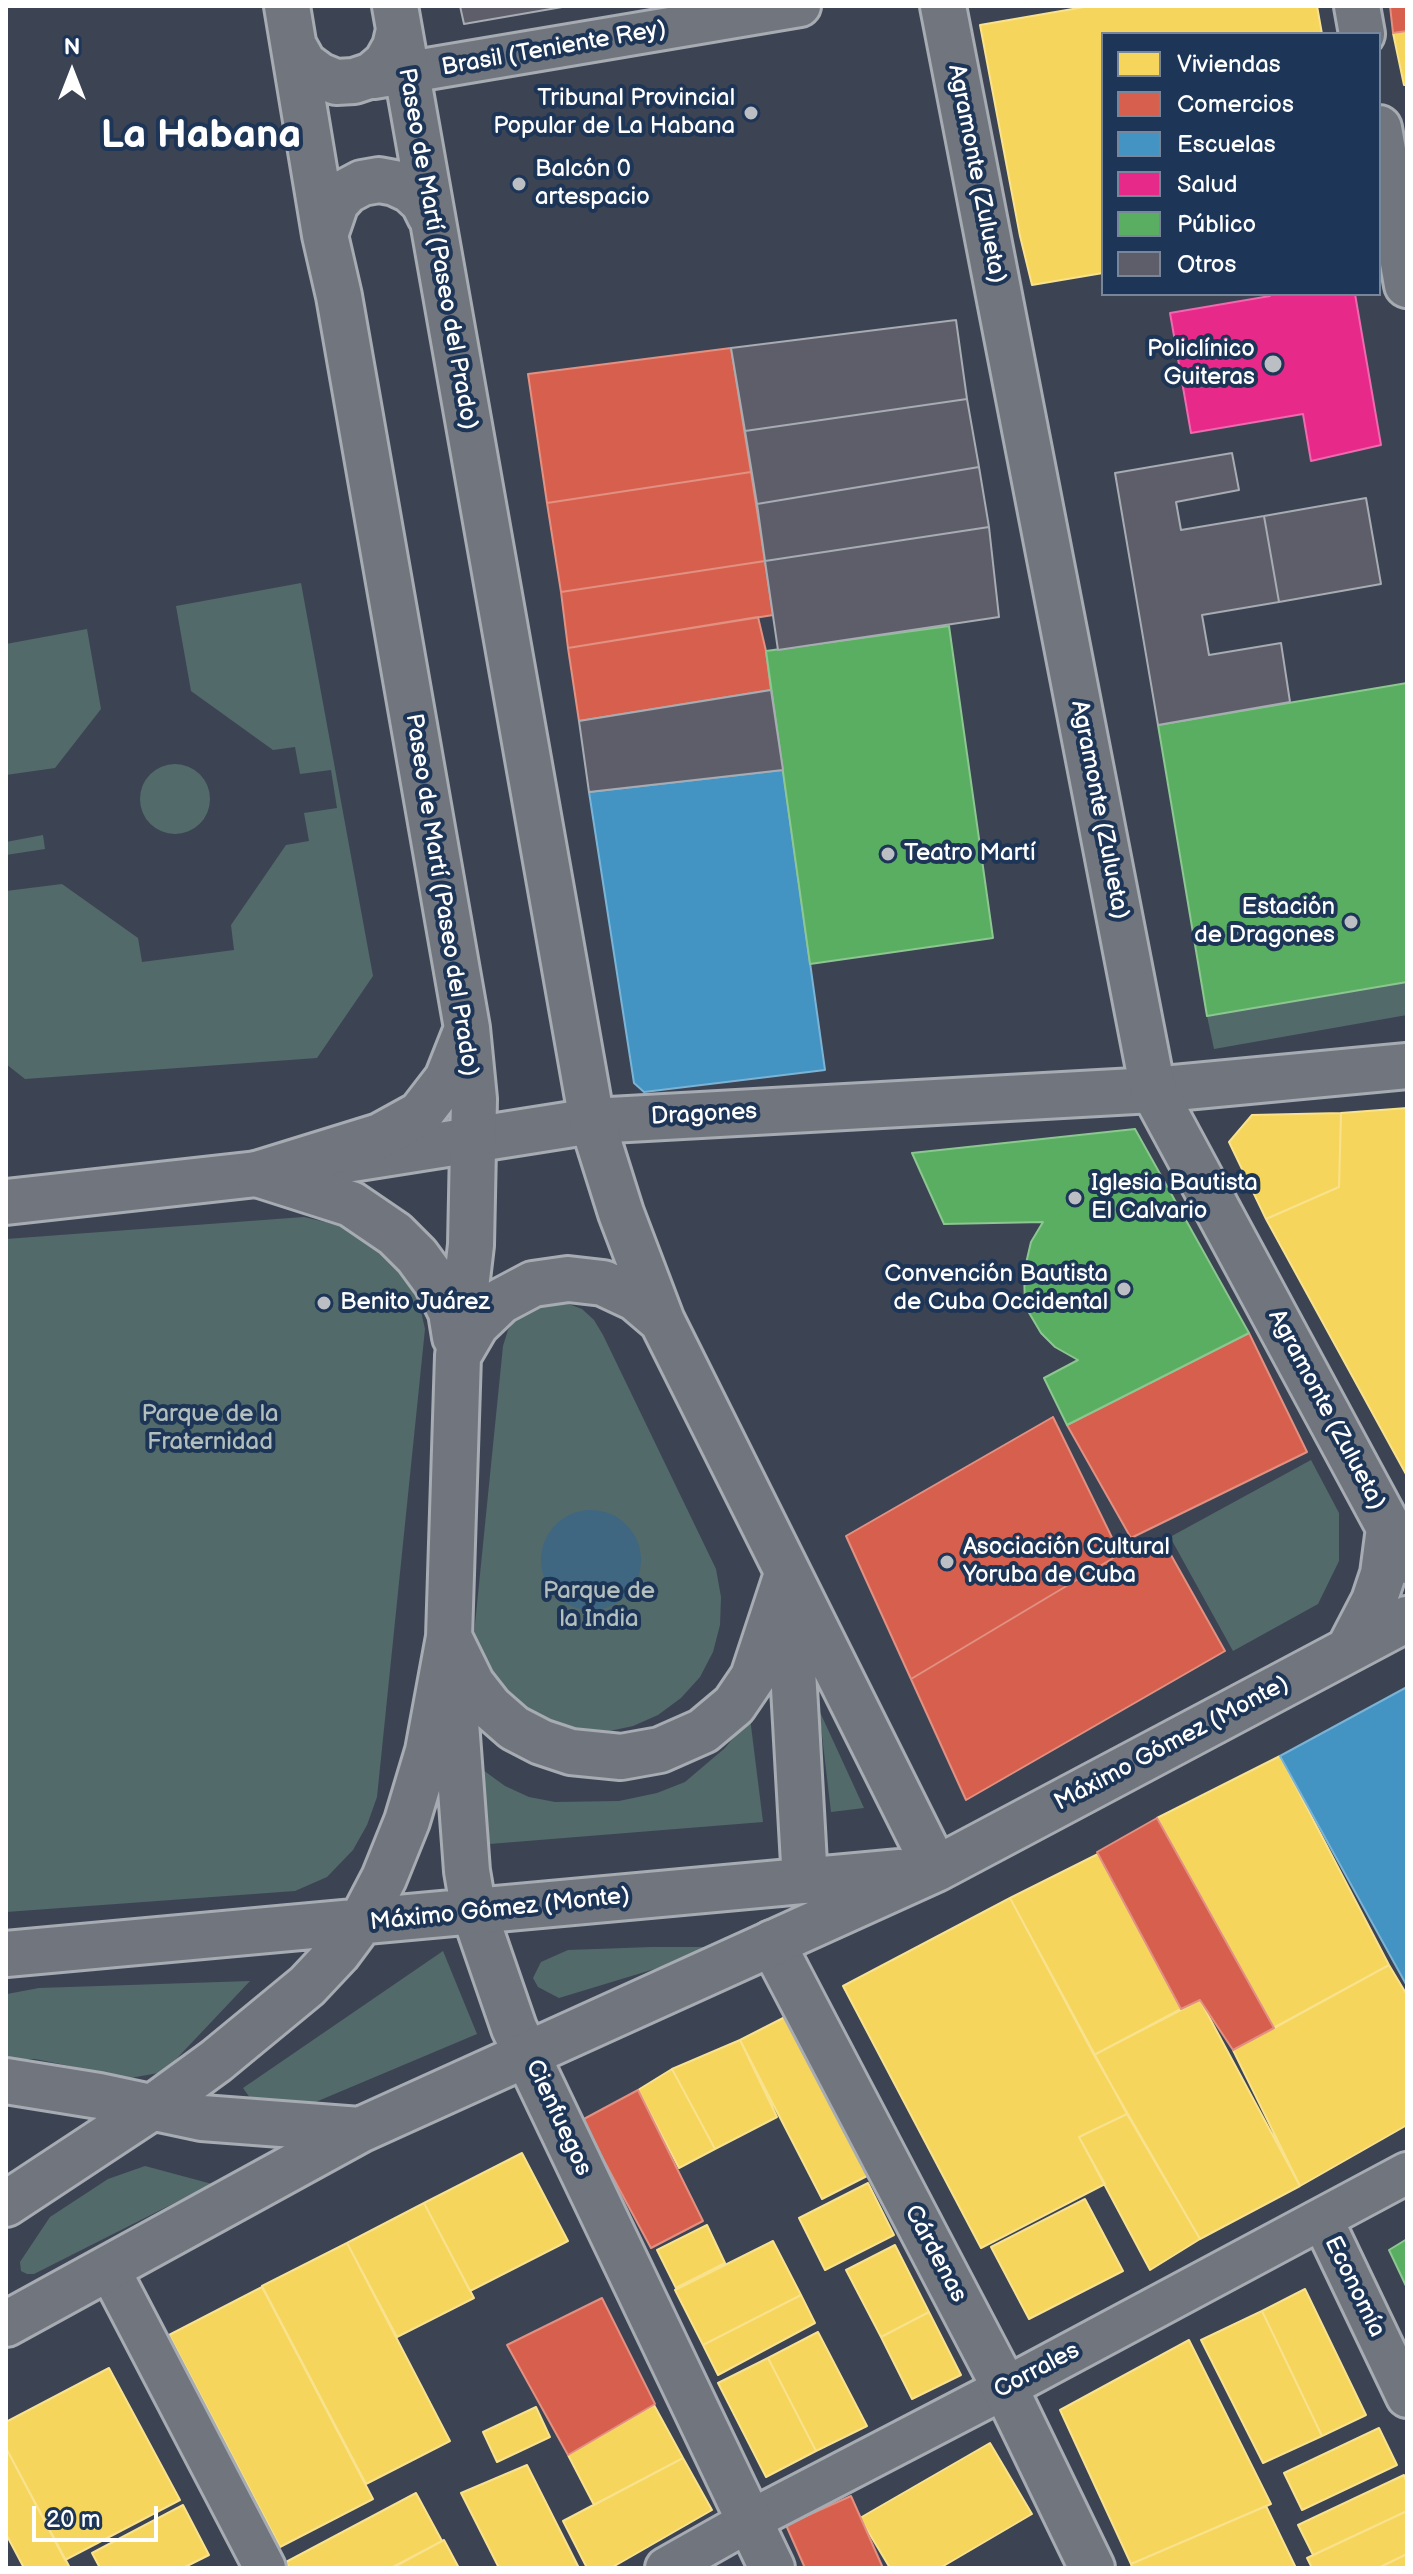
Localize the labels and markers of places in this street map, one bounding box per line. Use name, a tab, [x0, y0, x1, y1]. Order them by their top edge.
place label: Tribunal Provincial Popular de La Habana	[493, 85, 735, 141]
marker: Tribunal Provincial Popular de La Habana	[742, 104, 760, 122]
place label: Balcón 0 artespacio	[535, 156, 650, 212]
marker: Balcón 0 artespacio	[510, 175, 528, 193]
place label: Policlínico Guiteras	[1147, 336, 1255, 392]
marker: Policlínico Guiteras	[1262, 353, 1284, 375]
place label: Teatro Martí	[904, 840, 1036, 868]
marker: Teatro Martí	[879, 845, 897, 863]
place label: Estación de Dragones	[1194, 894, 1335, 950]
marker: Estación de Dragones	[1342, 913, 1360, 931]
place label: Iglesia Bautista El Calvario	[1091, 1170, 1258, 1226]
marker: Iglesia Bautista El Calvario	[1066, 1189, 1084, 1207]
place label: Convención Bautista de Cuba Occidental	[884, 1261, 1108, 1317]
marker: Convención Bautista de Cuba Occidental	[1115, 1280, 1133, 1298]
place label: Benito Juárez	[340, 1289, 490, 1317]
marker: Benito Juárez	[315, 1294, 333, 1312]
place label: Asociación Cultural Yoruba de Cuba	[963, 1534, 1170, 1590]
marker: Asociación Cultural Yoruba de Cuba	[938, 1553, 956, 1571]

